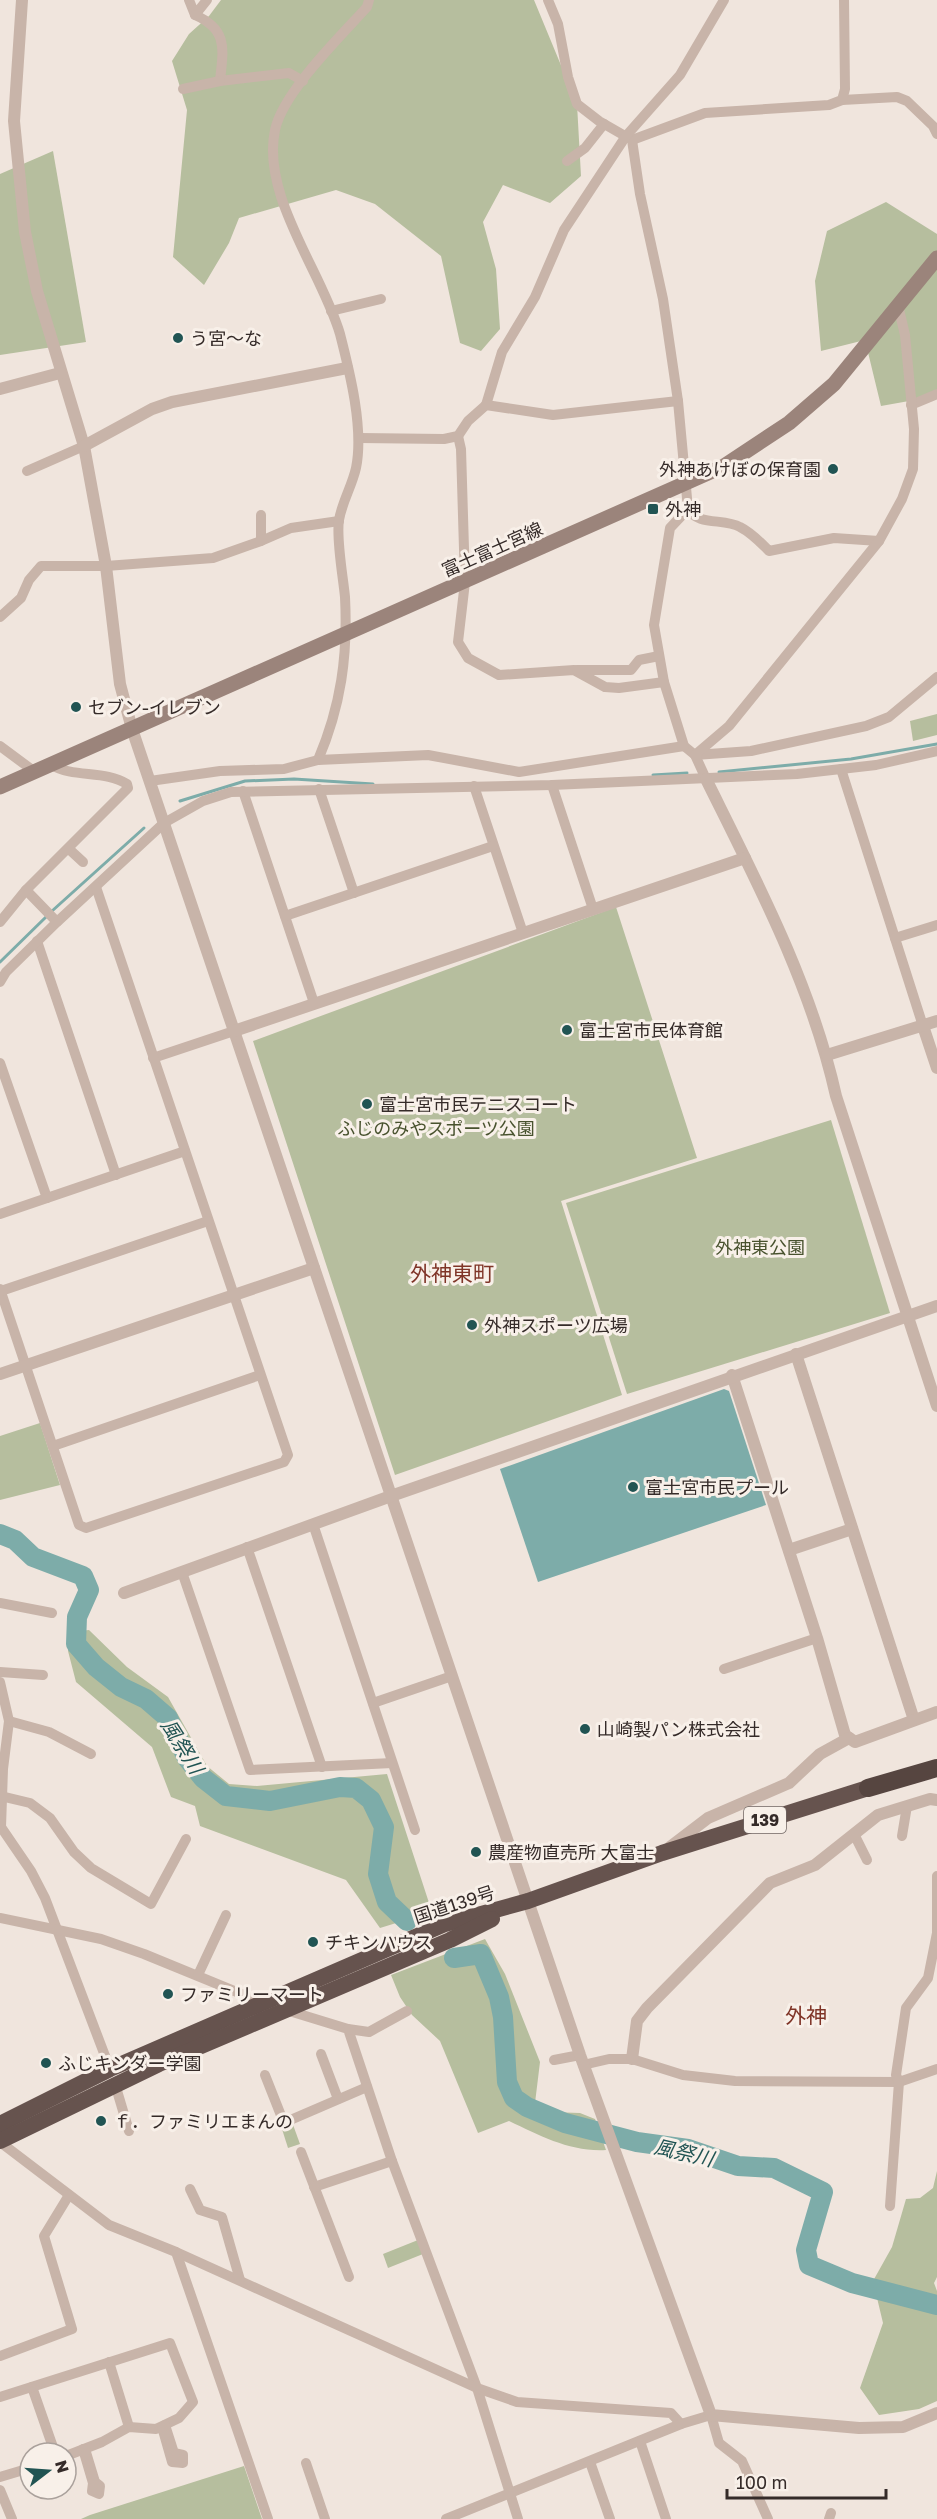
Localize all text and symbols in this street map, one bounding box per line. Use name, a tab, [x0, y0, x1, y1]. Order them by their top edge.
place label: う宮〜な	[190, 327, 262, 349]
marker: う宮〜な	[171, 331, 185, 345]
place label: 外神あけぼの保育園	[659, 458, 821, 480]
marker: 外神あけぼの保育園	[826, 462, 840, 476]
place label: 外神	[665, 498, 701, 520]
marker: 外神	[646, 502, 660, 516]
street label: 富士富士宮線	[438, 517, 546, 581]
place label: セブン-イレブン	[88, 696, 221, 718]
marker: セブン-イレブン	[69, 700, 83, 714]
place label: 富士宮市民体育館	[579, 1019, 723, 1041]
marker: 富士宮市民体育館	[560, 1023, 574, 1037]
place label: 富士宮市民テニスコート	[379, 1093, 577, 1115]
marker: 富士宮市民テニスコート	[360, 1097, 374, 1111]
park label: ふじのみやスポーツ公園	[337, 1117, 535, 1139]
park label: 外神東公園	[715, 1236, 805, 1258]
district label: 外神東町	[410, 1260, 494, 1286]
place label: 外神スポーツ広場	[484, 1314, 628, 1336]
marker: 外神スポーツ広場	[465, 1318, 479, 1332]
place label: 富士宮市民プール	[645, 1476, 789, 1498]
marker: 富士宮市民プール	[626, 1480, 640, 1494]
water label: 風祭川	[157, 1714, 210, 1779]
place label: 山崎製パン株式会社	[597, 1718, 760, 1740]
marker: 山崎製パン株式会社	[578, 1722, 592, 1736]
road number: 139	[744, 1807, 786, 1833]
place label: 農産物直売所 大富士	[488, 1841, 655, 1863]
marker: 農産物直売所 大富士	[469, 1845, 483, 1859]
street label: 国道139号	[411, 1881, 497, 1927]
place label: チキンハウス	[325, 1931, 432, 1953]
marker: チキンハウス	[306, 1935, 320, 1949]
place label: ファミリーマート	[180, 1983, 324, 2005]
marker: ファミリーマート	[161, 1987, 175, 2001]
district label: 外神	[785, 2002, 827, 2028]
place label: ふじキンダー学園	[58, 2052, 201, 2074]
marker: ふじキンダー学園	[39, 2056, 53, 2070]
place label: ｆ．ファミリエまんの	[113, 2110, 293, 2132]
marker: ｆ．ファミリエまんの	[94, 2114, 108, 2128]
water label: 風祭川	[652, 2134, 718, 2171]
north arrow	[18, 2441, 78, 2501]
text: N	[51, 2458, 74, 2475]
scale bar	[727, 2462, 886, 2500]
text: 100 m	[736, 2471, 787, 2493]

